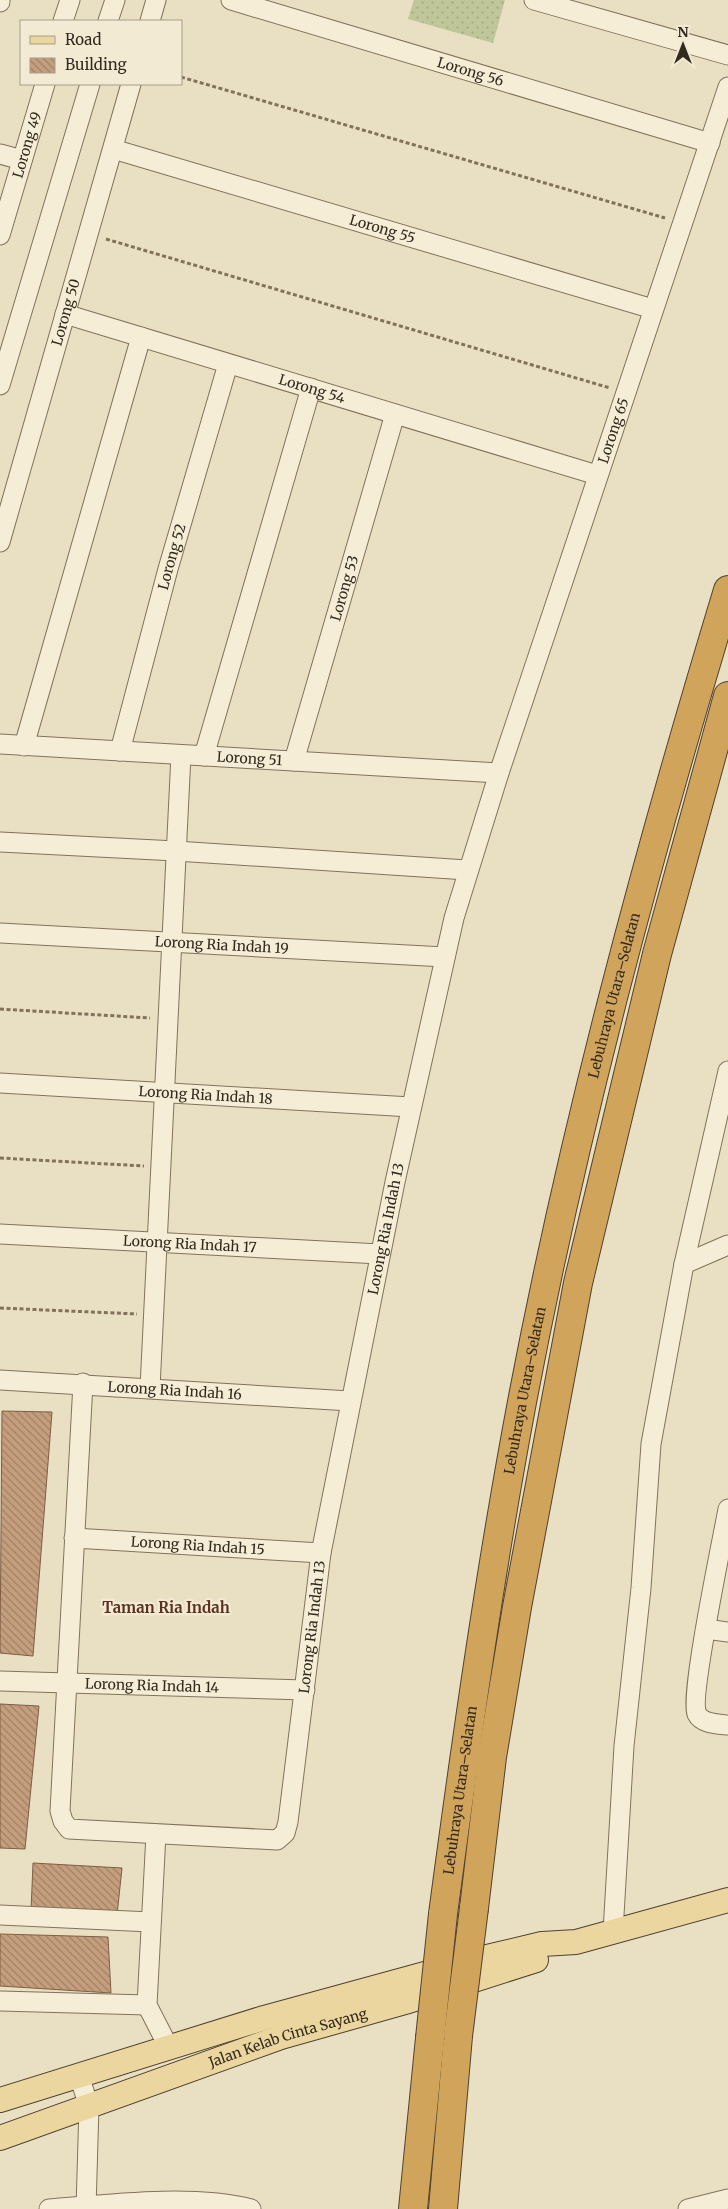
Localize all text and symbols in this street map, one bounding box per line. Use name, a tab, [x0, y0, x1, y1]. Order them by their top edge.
legend	[20, 20, 182, 85]
north arrow	[658, 20, 708, 70]
text: N	[677, 23, 689, 41]
text: Road	[65, 30, 101, 49]
street label: Lorong 56	[435, 53, 506, 90]
text: Building	[65, 55, 127, 74]
street label: Lorong 49	[8, 110, 45, 180]
street label: Lorong 55	[347, 211, 417, 247]
street label: Lorong 50	[48, 277, 84, 348]
street label: Lorong 54	[277, 370, 348, 407]
street label: Lorong 65	[594, 395, 633, 466]
street label: Lorong 52	[154, 522, 190, 592]
street label: Lorong 53	[326, 553, 362, 623]
street label: Lorong 51	[216, 748, 283, 769]
street label: Lebuhraya Utara–Selatan	[584, 911, 644, 1080]
street label: Lorong Ria Indah 19	[154, 932, 289, 958]
street label: Lorong Ria Indah 18	[138, 1082, 273, 1108]
street label: Lorong Ria Indah 13	[364, 1161, 408, 1296]
street label: Lorong Ria Indah 17	[123, 1231, 257, 1256]
street label: Lebuhraya Utara–Selatan	[500, 1305, 550, 1476]
street label: Lorong Ria Indah 16	[107, 1377, 242, 1403]
street label: Lorong Ria Indah 15	[130, 1532, 265, 1559]
street label: Lorong Ria Indah 13	[295, 1559, 329, 1694]
district label: Taman Ria Indah	[102, 1598, 230, 1617]
street label: Lorong Ria Indah 14	[85, 1675, 220, 1696]
street label: Lebuhraya Utara–Selatan	[439, 1704, 481, 1876]
street label: Jalan Kelab Cinta Sayang	[205, 2004, 370, 2072]

